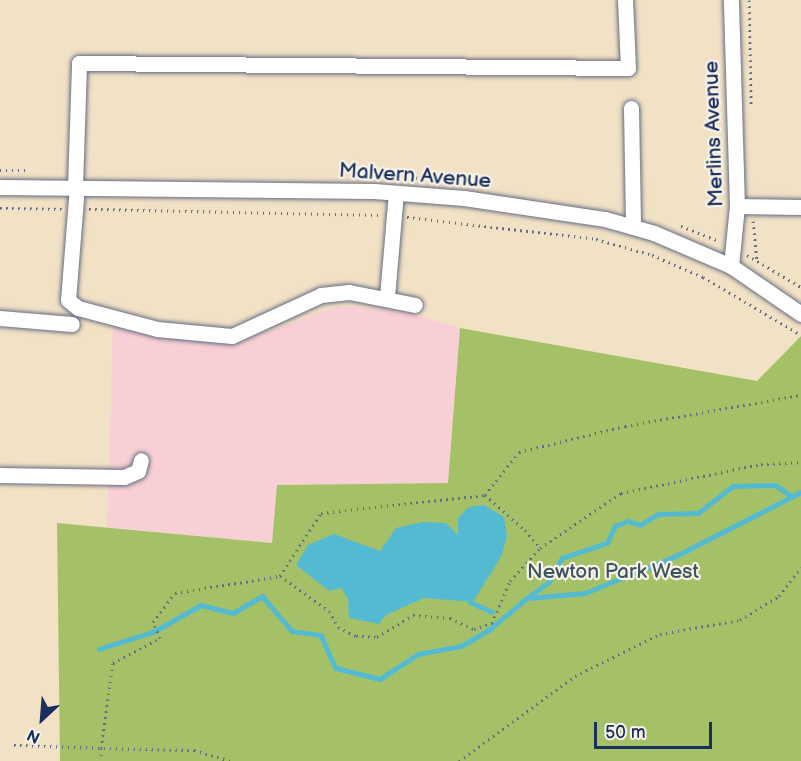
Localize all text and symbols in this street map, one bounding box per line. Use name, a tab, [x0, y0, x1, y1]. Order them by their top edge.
street label: Merlins Avenue	[699, 61, 729, 207]
street label: Malvern Avenue	[338, 158, 492, 194]
park label: Newton Park West	[527, 559, 699, 585]
north arrow	[12, 689, 72, 749]
scale bar	[597, 710, 716, 748]
text: 50 m	[605, 722, 646, 743]
text: N	[24, 724, 43, 747]

